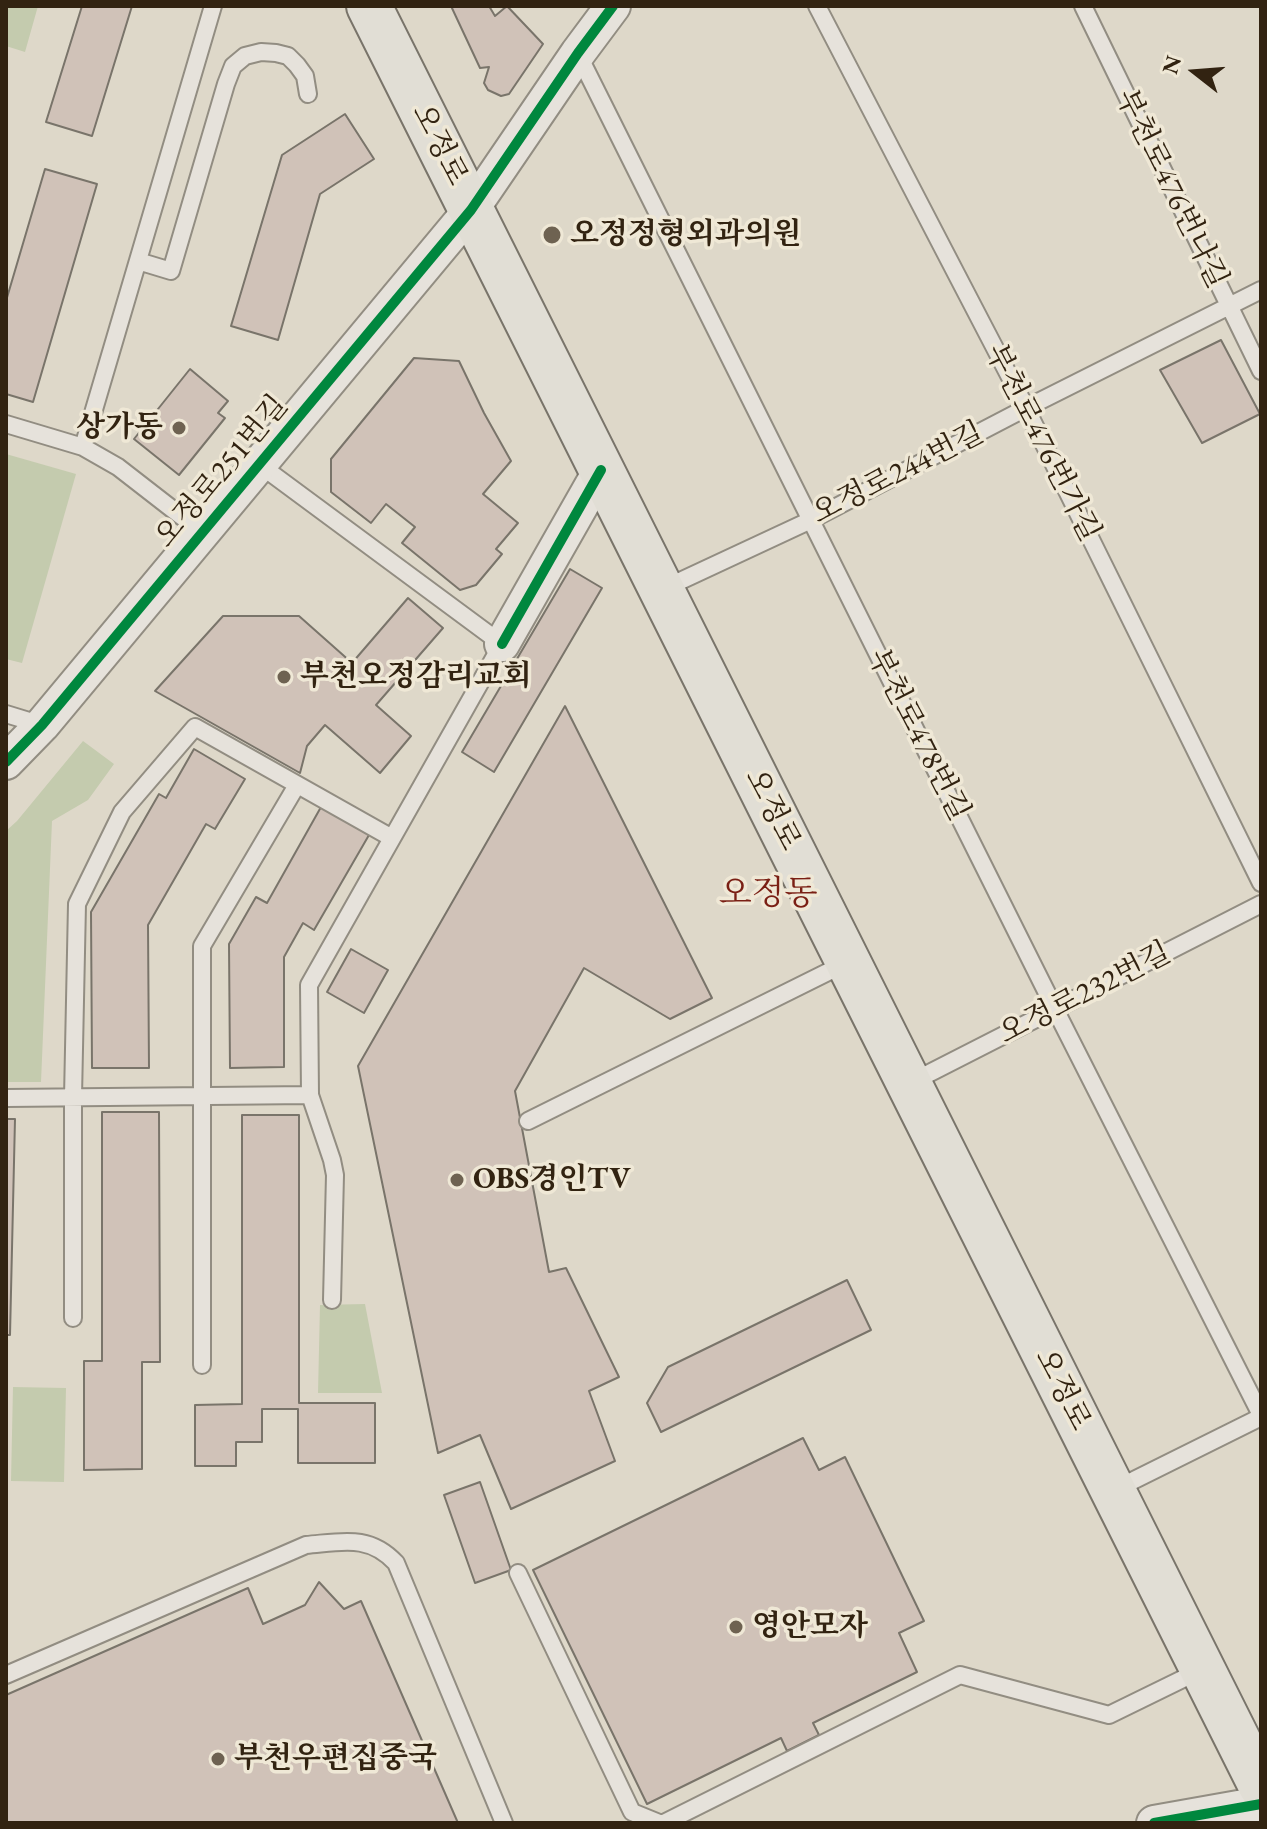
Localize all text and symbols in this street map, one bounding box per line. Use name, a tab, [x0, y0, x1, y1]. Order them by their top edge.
north arrow	[1155, 32, 1235, 112]
text: N	[1155, 52, 1188, 78]
street label: 부천로476번나길	[1107, 84, 1235, 294]
street label: 오정로	[403, 98, 475, 192]
place label: 오정정형외과의원	[570, 217, 802, 253]
marker: 오정정형외과의원	[541, 224, 563, 246]
street label: 부천로476번가길	[977, 338, 1107, 548]
street label: 오정로251번길	[148, 388, 296, 556]
place label: 상가동	[76, 410, 163, 446]
street label: 오정로244번길	[806, 415, 990, 533]
marker: 상가동	[170, 419, 188, 437]
street label: 부천로478번길	[859, 643, 977, 827]
place label: 부천오정감리교회	[300, 659, 532, 695]
marker: 부천오정감리교회	[275, 668, 293, 686]
street label: 오정로	[736, 763, 808, 857]
district label: 오정동	[719, 875, 817, 915]
street label: 오정로232번길	[993, 935, 1177, 1053]
place label: OBS경인TV	[473, 1162, 631, 1198]
marker: OBS경인TV	[448, 1171, 466, 1189]
street label: 오정로	[1026, 1343, 1098, 1437]
place label: 영안모자	[752, 1609, 868, 1645]
marker: 영안모자	[727, 1618, 745, 1636]
place label: 부천우편집중국	[234, 1741, 437, 1777]
marker: 부천우편집중국	[209, 1750, 227, 1768]

